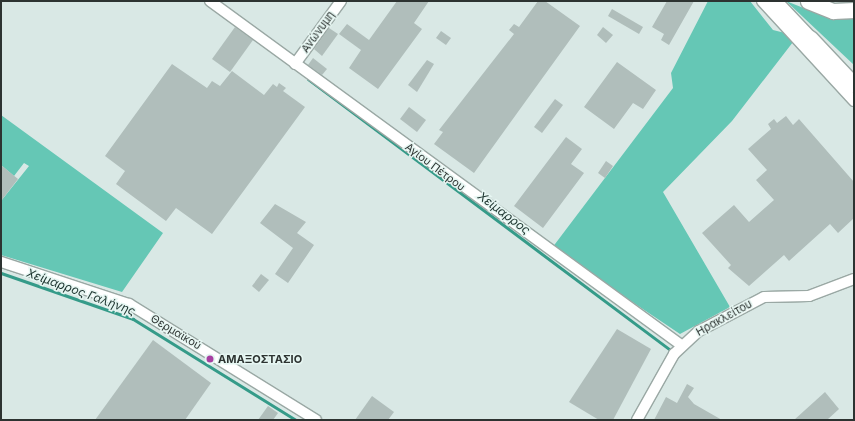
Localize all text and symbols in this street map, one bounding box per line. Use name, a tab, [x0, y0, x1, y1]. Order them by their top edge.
street label: Ανώνυμη	[299, 9, 337, 55]
street label: Αγίου Πέτρου	[402, 140, 468, 194]
water label: Χείμαρρος	[475, 189, 533, 237]
water label: Χείμαρρος Γαλήνης	[25, 266, 137, 318]
street label: Ηρακλείτου	[694, 297, 754, 339]
street label: Θερμαϊκού	[148, 312, 204, 352]
place label: ΑΜΑΞΟΣΤΑΣΙΟ	[218, 352, 302, 366]
marker: ΑΜΑΞΟΣΤΑΣΙΟ	[205, 354, 215, 364]

